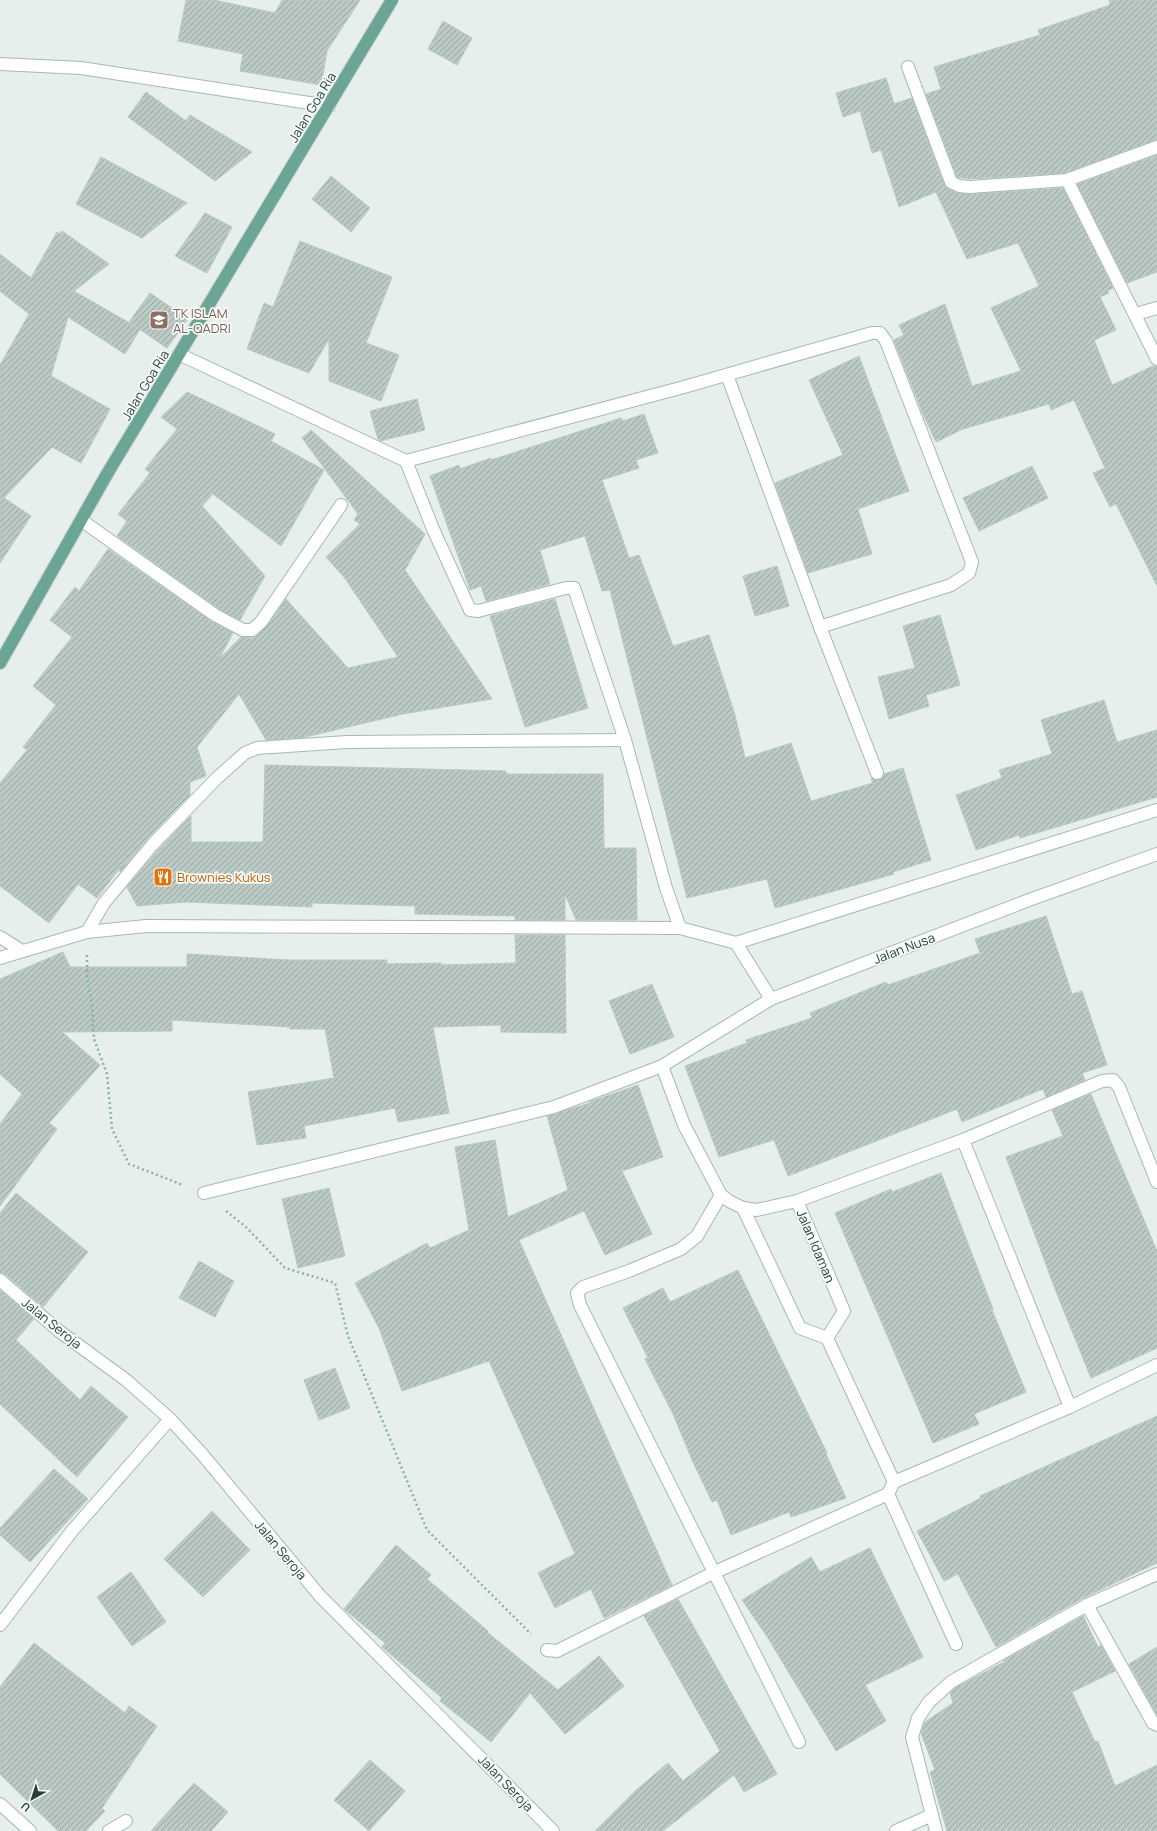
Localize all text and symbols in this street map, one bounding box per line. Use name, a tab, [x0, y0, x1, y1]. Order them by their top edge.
street label: Jalan Goa Ria	[284, 69, 340, 145]
place label: TK ISLAM AL-QADRI	[173, 304, 231, 337]
school or university icon: TK ISLAM AL-QADRI	[148, 309, 170, 331]
street label: Jalan Goa Ria	[117, 347, 173, 423]
restaurant icon: Brownies Kukus	[152, 866, 174, 888]
place label: Brownies Kukus	[177, 868, 271, 886]
street label: Jalan Nusa	[871, 928, 937, 968]
street label: Jalan Idaman	[793, 1207, 839, 1285]
street label: Jalan Seroja	[18, 1293, 86, 1353]
street label: Jalan Seroja	[251, 1517, 311, 1583]
street label: Jalan Seroja	[474, 1751, 538, 1815]
north arrow	[12, 1779, 52, 1819]
text: U	[18, 1799, 33, 1815]

